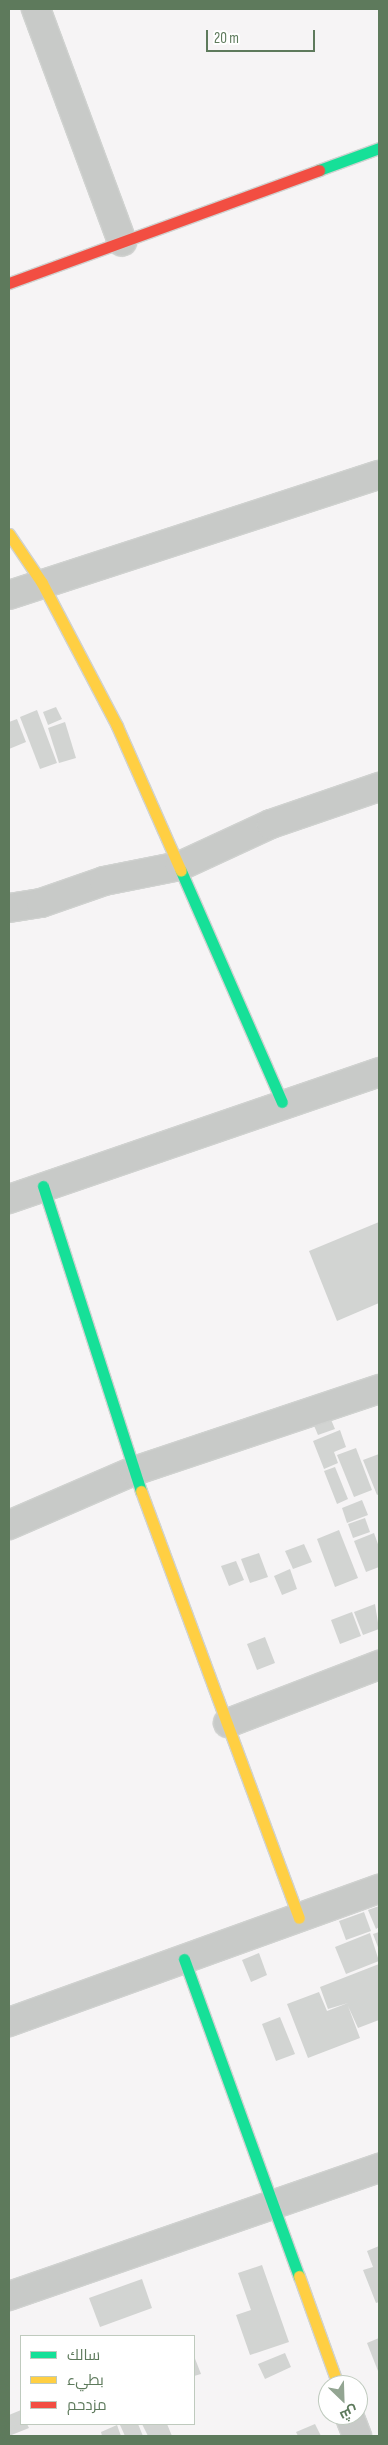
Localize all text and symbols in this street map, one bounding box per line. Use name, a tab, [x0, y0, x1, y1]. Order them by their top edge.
scale bar	[208, 20, 317, 52]
text: 20 m	[214, 29, 239, 48]
legend	[20, 2335, 195, 2425]
text: سالك	[67, 2346, 100, 2365]
text: بطيء	[67, 2371, 104, 2390]
north arrow	[318, 2375, 368, 2425]
text: مزدحم	[67, 2396, 107, 2415]
text: ش	[337, 2402, 361, 2425]

